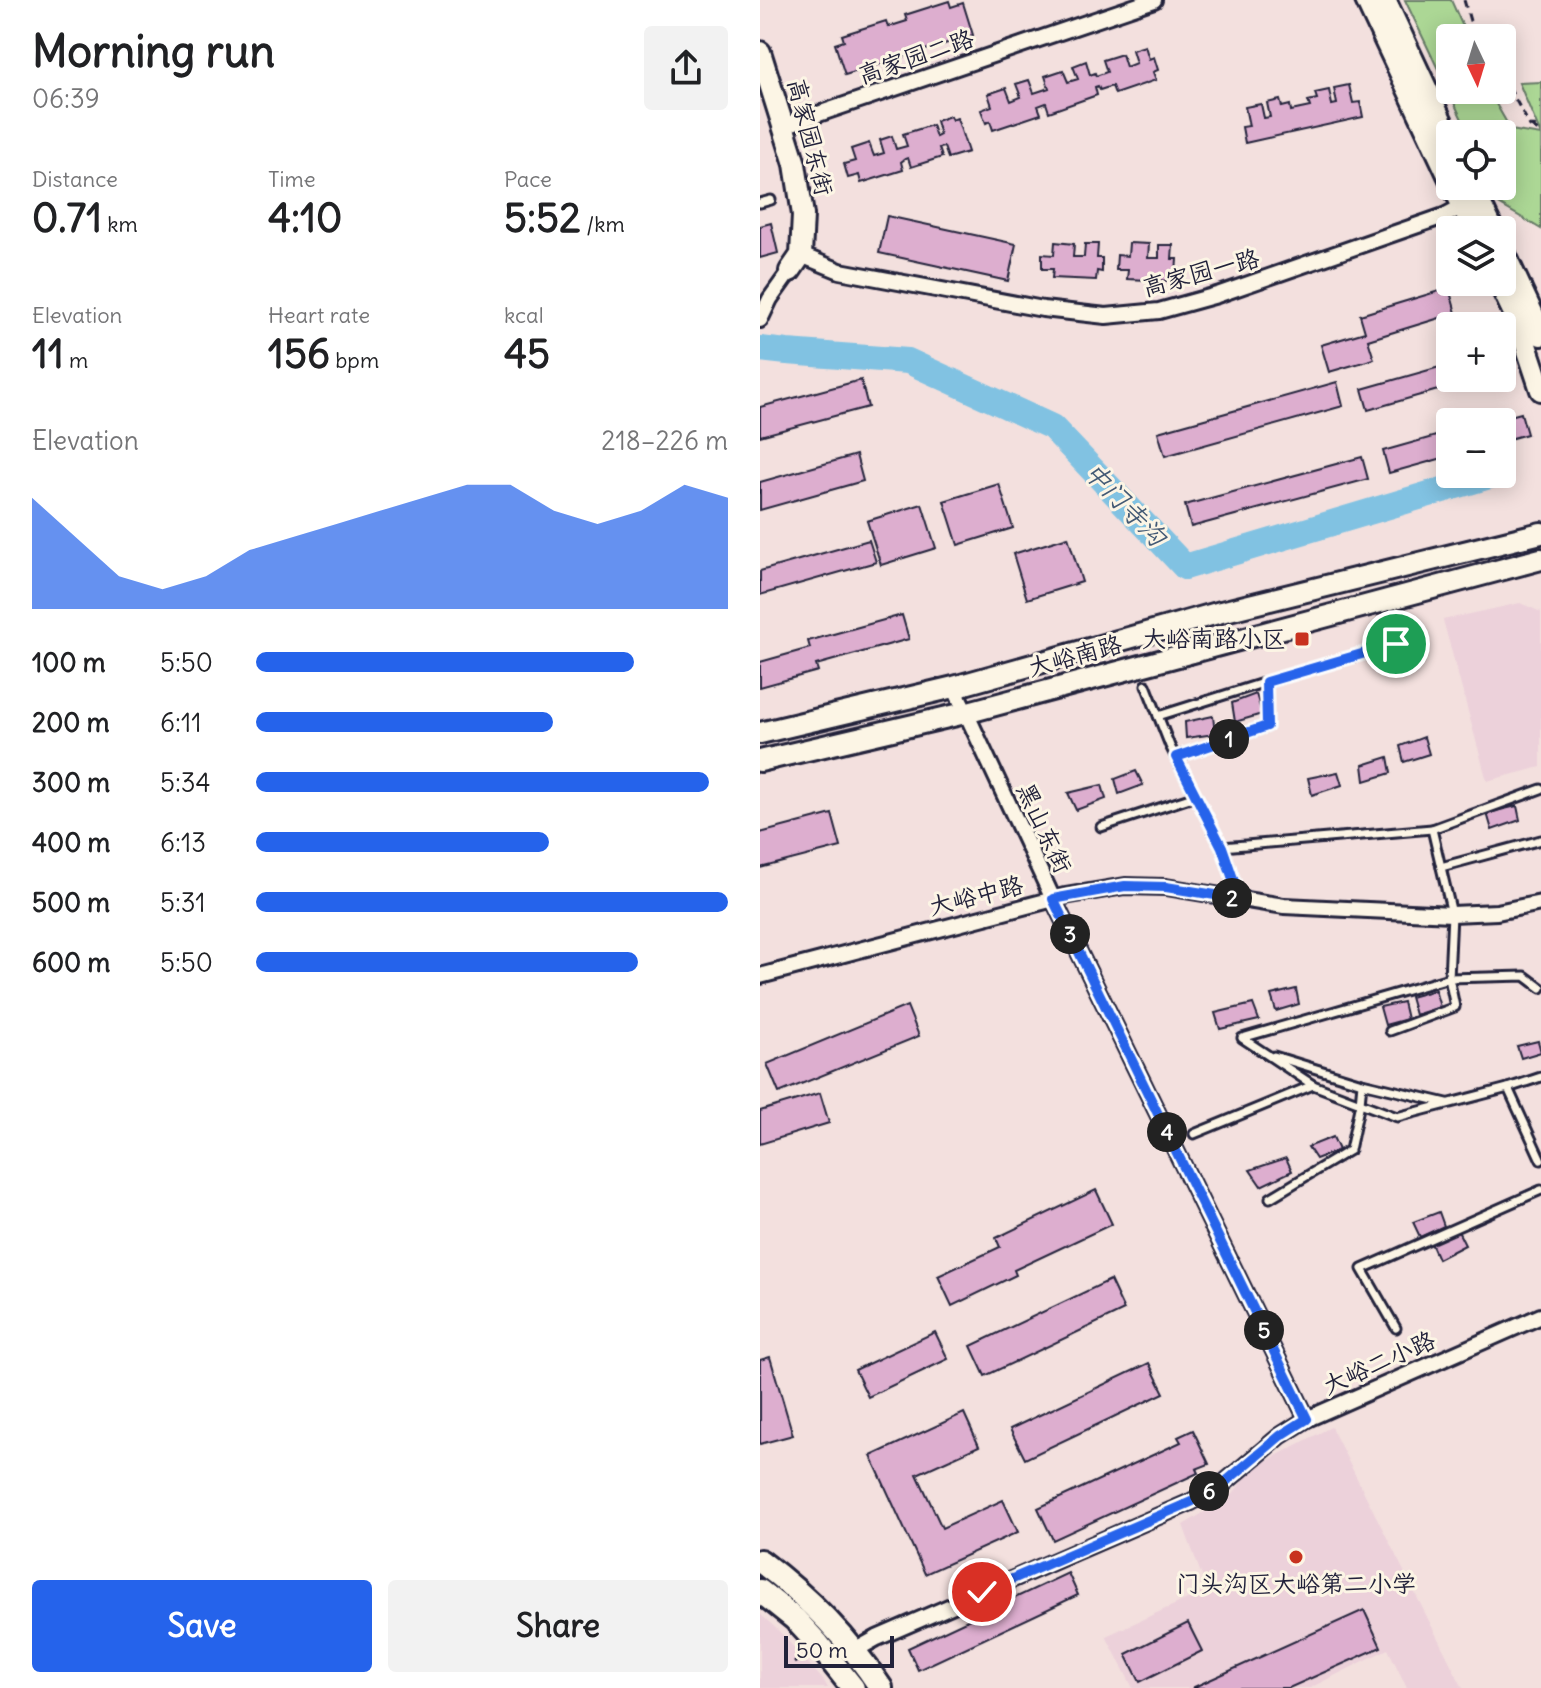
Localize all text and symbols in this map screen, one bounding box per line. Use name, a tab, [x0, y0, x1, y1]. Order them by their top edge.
street label: 高家园二路	[854, 22, 977, 90]
text: Morning run	[32, 24, 275, 79]
north arrow	[1436, 24, 1516, 104]
map controls	[1436, 24, 1516, 488]
button: share	[644, 26, 728, 110]
street label: 高家园东街	[782, 75, 840, 199]
text: 06:39	[32, 82, 100, 115]
button: locate	[1436, 120, 1516, 200]
text: Distance	[32, 165, 118, 193]
text: Time	[268, 165, 316, 193]
text: Pace	[504, 165, 552, 193]
text: 0.71	[32, 193, 102, 243]
text: 4:10	[268, 193, 342, 243]
text: 5:52	[504, 193, 581, 243]
text: km	[102, 210, 138, 238]
text: /km	[581, 210, 625, 238]
button: layers	[1436, 216, 1516, 296]
street label: 高家园一路	[1139, 242, 1263, 302]
text: Elevation	[32, 301, 122, 329]
text: Heart rate	[268, 301, 370, 329]
text: kcal	[504, 301, 544, 329]
button: +	[1436, 312, 1516, 392]
text: 11	[32, 329, 64, 379]
text: 156	[268, 329, 330, 379]
text: 45	[504, 329, 550, 379]
text: m	[64, 346, 88, 374]
text: bpm	[330, 346, 379, 374]
button: −	[1436, 408, 1516, 488]
text: Elevation	[32, 424, 139, 457]
text: 218–226 m	[601, 424, 728, 457]
water label: 中门寺沟	[1077, 455, 1175, 554]
pin	[1362, 610, 1430, 678]
icon: arrive	[1374, 622, 1418, 666]
place label: 大峪南路小区	[1142, 623, 1286, 653]
street label: 大峪南路	[1024, 628, 1125, 682]
marker: 大峪南路小区	[1293, 630, 1311, 648]
text: 100 m	[32, 646, 106, 679]
text: 5:50	[160, 646, 213, 679]
text: 200 m	[32, 706, 109, 739]
text: 6:11	[160, 706, 202, 739]
pin: 1	[1209, 719, 1249, 759]
text: 1	[1225, 725, 1233, 753]
text: 300 m	[32, 766, 110, 799]
text: 5:34	[160, 766, 211, 799]
street label: 黑山东街	[1011, 778, 1079, 877]
text: 400 m	[32, 826, 110, 859]
text: 6:13	[160, 826, 206, 859]
street label: 大峪中路	[926, 869, 1026, 921]
pin: 2	[1212, 878, 1252, 918]
text: 2	[1226, 884, 1238, 912]
text: 500 m	[32, 886, 110, 919]
text: 5:31	[160, 886, 206, 919]
pin: 3	[1050, 914, 1090, 954]
text: 3	[1064, 920, 1076, 948]
text: 600 m	[32, 946, 110, 979]
text: 5:50	[160, 946, 213, 979]
pin: 4	[1147, 1112, 1187, 1152]
text: 4	[1161, 1118, 1173, 1146]
pin: 5	[1244, 1310, 1284, 1350]
text: 5	[1258, 1316, 1270, 1344]
street label: 大峪二小路	[1318, 1324, 1440, 1400]
pin: 6	[1189, 1471, 1229, 1511]
text: 6	[1203, 1477, 1215, 1505]
marker: 门头沟区大峪第二小学	[1287, 1548, 1305, 1566]
pin	[948, 1558, 1016, 1626]
place label: 门头沟区大峪第二小学	[1176, 1568, 1416, 1598]
icon: check	[960, 1570, 1004, 1614]
button: Save	[32, 1580, 372, 1672]
button: Share	[388, 1580, 728, 1672]
scale bar	[784, 1632, 894, 1668]
text: 50 m	[796, 1636, 848, 1664]

